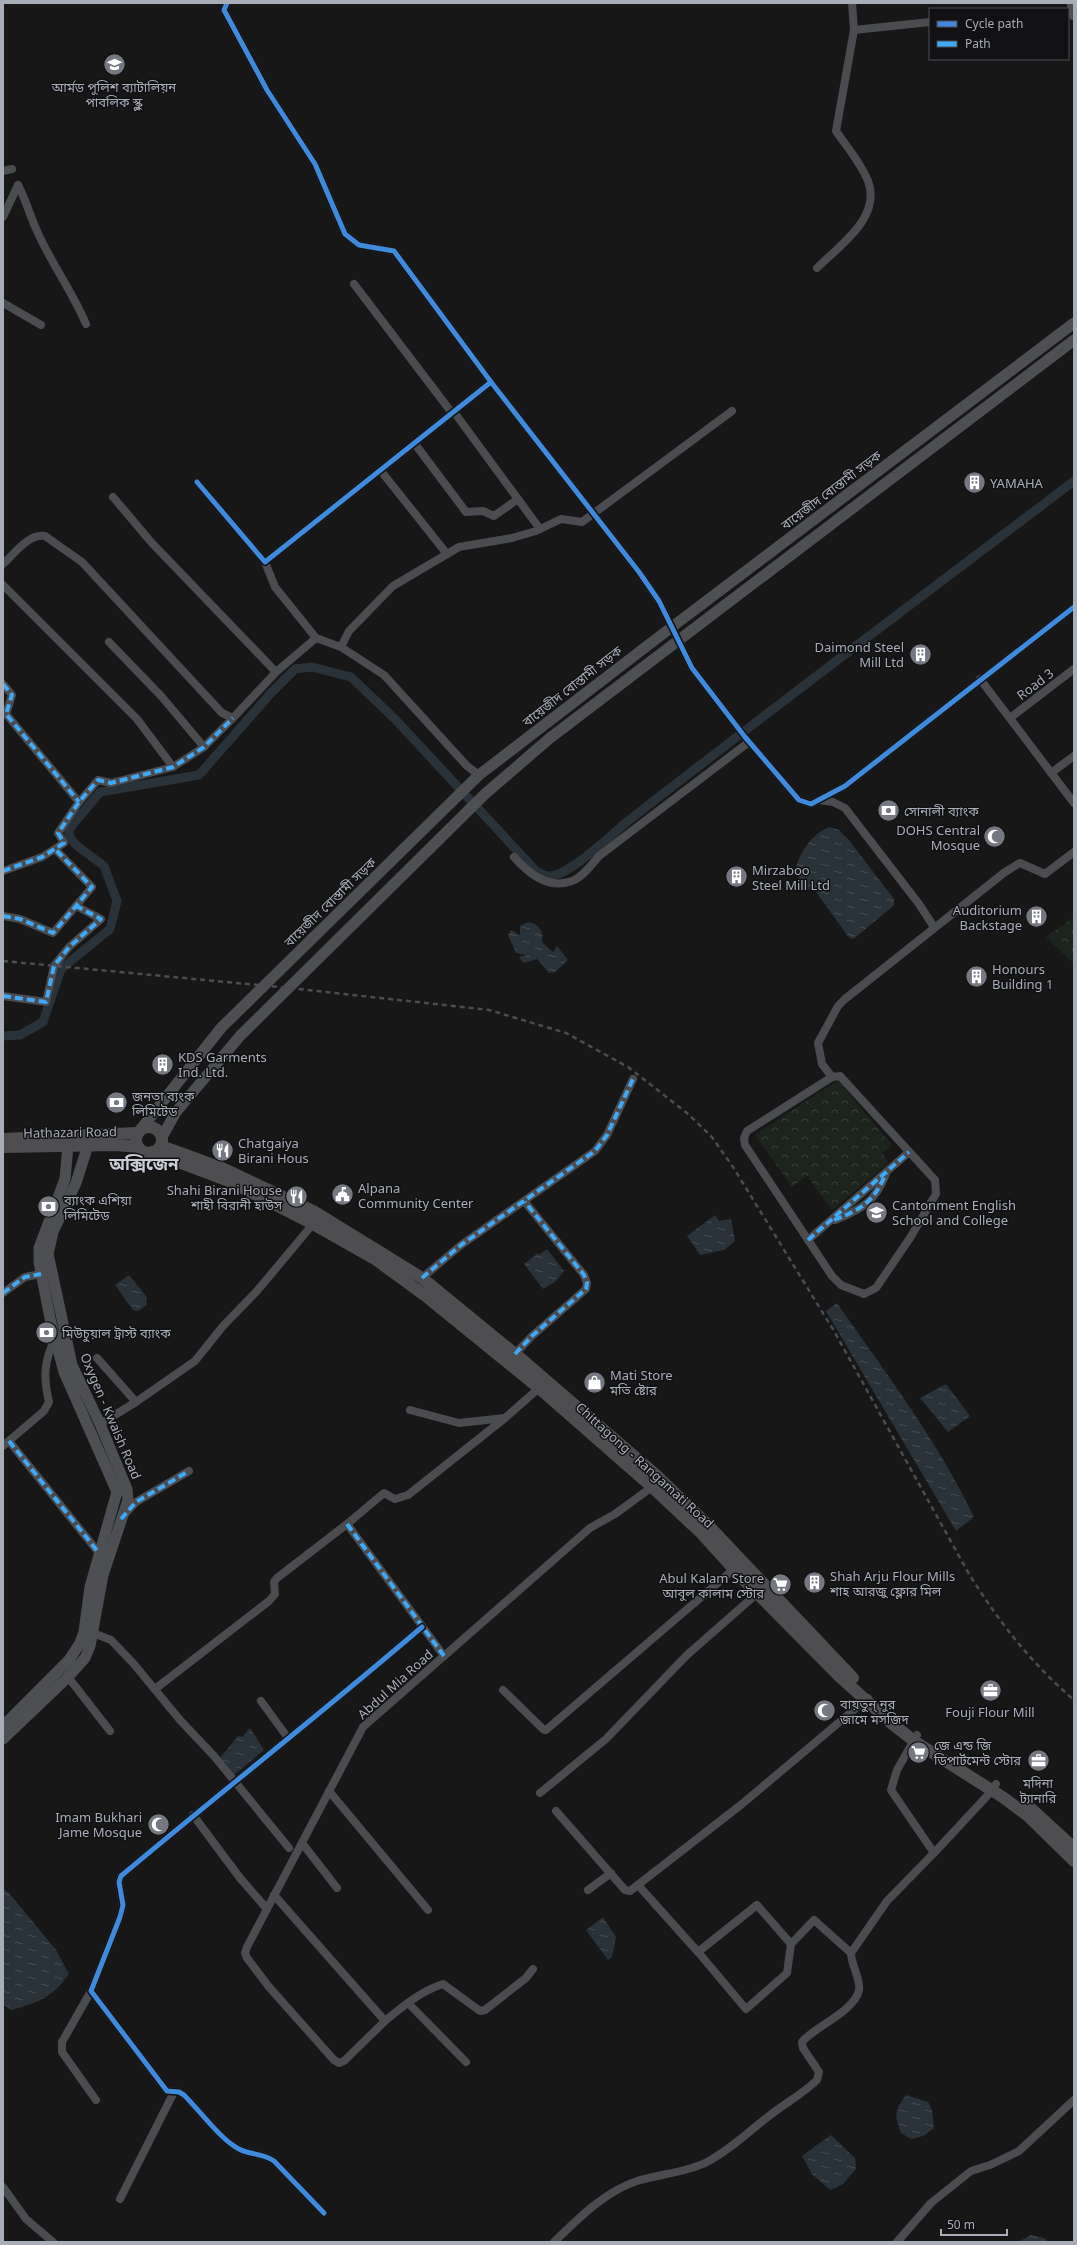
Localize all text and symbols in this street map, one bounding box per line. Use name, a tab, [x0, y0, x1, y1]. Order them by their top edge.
legend	[929, 8, 1069, 60]
text: Cycle path	[965, 15, 1023, 32]
text: Path	[965, 35, 991, 52]
school or university icon: আর্মড পুলিশ ব্যাটালিয়ন পাবলিক স্কুল	[101, 52, 127, 78]
place label: আর্মড পুলিশ ব্যাটালিয়ন পাবলিক স্কুল	[51, 78, 176, 111]
street label: বায়েজীদ বোস্তামী সড়ক	[776, 446, 885, 534]
building icon: YAMAHA	[961, 470, 987, 496]
place label: YAMAHA	[990, 474, 1044, 492]
place label: Daimond Steel Mill Ltd	[815, 638, 904, 671]
street label: বায়েজীদ বোস্তামী সড়ক	[518, 641, 626, 731]
building icon: Daimond Steel Mill Ltd	[907, 641, 933, 667]
street label: Road 3	[1013, 664, 1057, 704]
bank icon: সোনালী ব্যাংক	[875, 798, 901, 824]
place label: সোনালী ব্যাংক	[904, 802, 979, 820]
place label: DOHS Central Mosque	[896, 821, 980, 854]
mosque icon: DOHS Central Mosque	[982, 824, 1008, 850]
street label: বায়েজীদ বোস্তামী সড়ক	[279, 853, 380, 951]
place label: Mirzaboo Steel Mill Ltd	[752, 861, 830, 894]
building icon: Mirzaboo Steel Mill Ltd	[723, 864, 749, 890]
place label: Auditorium Backstage	[953, 901, 1022, 934]
building icon: Auditorium Backstage	[1024, 904, 1050, 930]
place label: Honours Building 1	[992, 960, 1053, 993]
building icon: Honours Building 1	[963, 963, 989, 989]
place label: KDS Garments Ind. Ltd.	[178, 1048, 267, 1081]
building icon: KDS Garments Ind. Ltd.	[150, 1051, 176, 1077]
place label: জনতা ব্যংক লিমিটেড	[131, 1087, 195, 1120]
bank icon: জনতা ব্যংক লিমিটেড	[103, 1090, 129, 1116]
street label: Hathazari Road	[23, 1122, 117, 1142]
place label: Chatgaiya Birani Hous	[238, 1134, 309, 1167]
restaurant icon: Chatgaiya Birani Hous	[209, 1137, 235, 1163]
district label: অক্সিজেন	[108, 1152, 179, 1175]
place label: Alpana Community Center	[358, 1179, 474, 1212]
place label: Shahi Birani House শাহী বিরানী হাউস	[167, 1181, 283, 1214]
public building icon: Alpana Community Center	[329, 1182, 355, 1208]
restaurant icon: Shahi Birani House শাহী বিরানী হাউস	[284, 1184, 310, 1210]
place label: ব্যাংক এশিয়া লিমিটেড	[63, 1191, 132, 1224]
bank icon: ব্যাংক এশিয়া লিমিটেড	[35, 1194, 61, 1220]
place label: Cantonment English School and College	[892, 1196, 1016, 1229]
school or university icon: Cantonment English School and College	[864, 1199, 890, 1225]
bank icon: মিউচুয়াল ট্রাস্ট ব্যাংক	[34, 1320, 60, 1346]
place label: মিউচুয়াল ট্রাস্ট ব্যাংক	[61, 1324, 171, 1343]
street label: Oxygen - Kwaish Road	[76, 1350, 146, 1482]
place label: Mati Store মতি ষ্টোর	[609, 1366, 673, 1399]
shop icon: Mati Store মতি ষ্টোর	[582, 1369, 608, 1395]
street label: Chittagong - Rangamati Road	[572, 1398, 718, 1532]
place label: Shah Arju Flour Mills শাহ আরজু ফ্লোর মিল	[829, 1567, 955, 1600]
place label: Abul Kalam Store আবুল কালাম স্টোর	[659, 1569, 764, 1602]
building icon: Shah Arju Flour Mills শাহ আরজু ফ্লোর মিল	[802, 1570, 828, 1596]
supermarket icon: Abul Kalam Store আবুল কালাম স্টোর	[767, 1572, 793, 1598]
street label: Abdul Mia Road	[353, 1645, 437, 1723]
office icon: Fouji Flour Mill	[977, 1677, 1003, 1703]
place label: বায়তুন্ নুর জামে মসজিদ	[839, 1695, 909, 1728]
mosque icon: বায়তুন্ নুর জামে মসজিদ	[812, 1698, 838, 1724]
place label: Fouji Flour Mill	[945, 1703, 1035, 1721]
place label: জে এন্ড জি ডিপার্টমেন্ট স্টোর	[933, 1736, 1021, 1769]
supermarket icon: জে এন্ড জি ডিপার্টমেন্ট স্টোর	[906, 1739, 932, 1765]
office icon: মদিনা ট্যানারি	[1025, 1748, 1051, 1774]
place label: মদিনা ট্যানারি	[1019, 1774, 1057, 1807]
place label: Imam Bukhari Jame Mosque	[55, 1808, 142, 1841]
mosque icon: Imam Bukhari Jame Mosque	[145, 1811, 171, 1837]
scale bar	[941, 2211, 1007, 2237]
text: 50 m	[947, 2216, 975, 2233]

